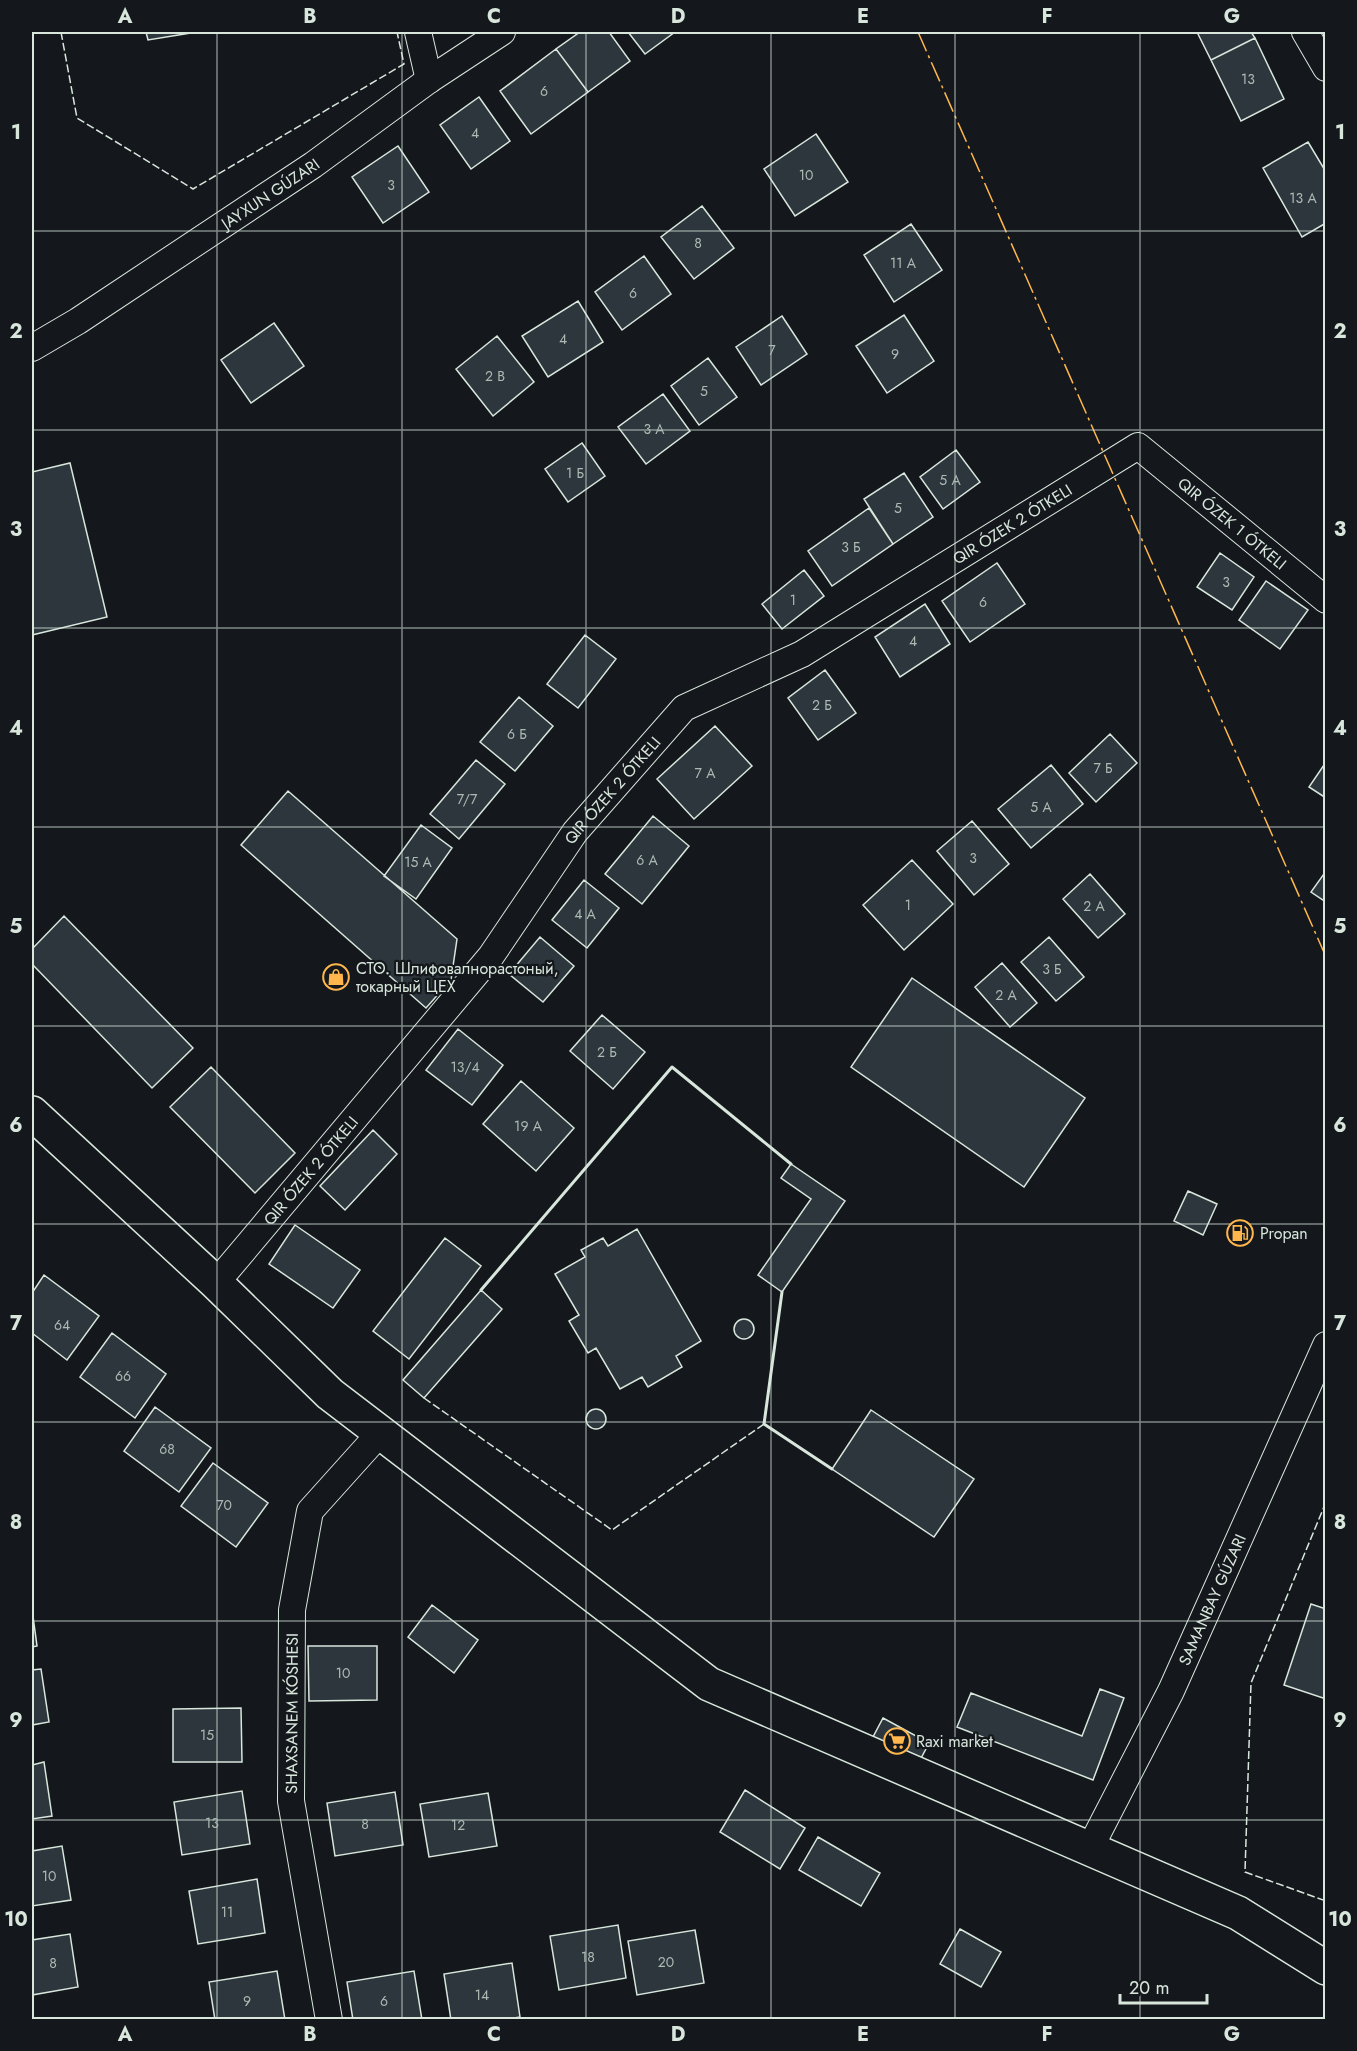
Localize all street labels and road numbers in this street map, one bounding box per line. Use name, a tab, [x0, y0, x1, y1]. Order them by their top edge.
street label: JAYXUN GÚZARI	[215, 153, 324, 236]
street label: QIR ÓZEK 1 ÓTKELI	[1173, 472, 1292, 575]
street label: QIR ÓZEK 2 ÓTKELI	[948, 478, 1076, 570]
street label: QIR ÓZEK 2 ÓTKELI	[559, 731, 666, 849]
street label: QIR ÓZEK 2 ÓTKELI	[258, 1111, 363, 1230]
street label: SAMANBAY GÚZARI	[1172, 1530, 1251, 1669]
street label: SHAXSANEM KÓSHESI	[280, 1633, 303, 1794]

